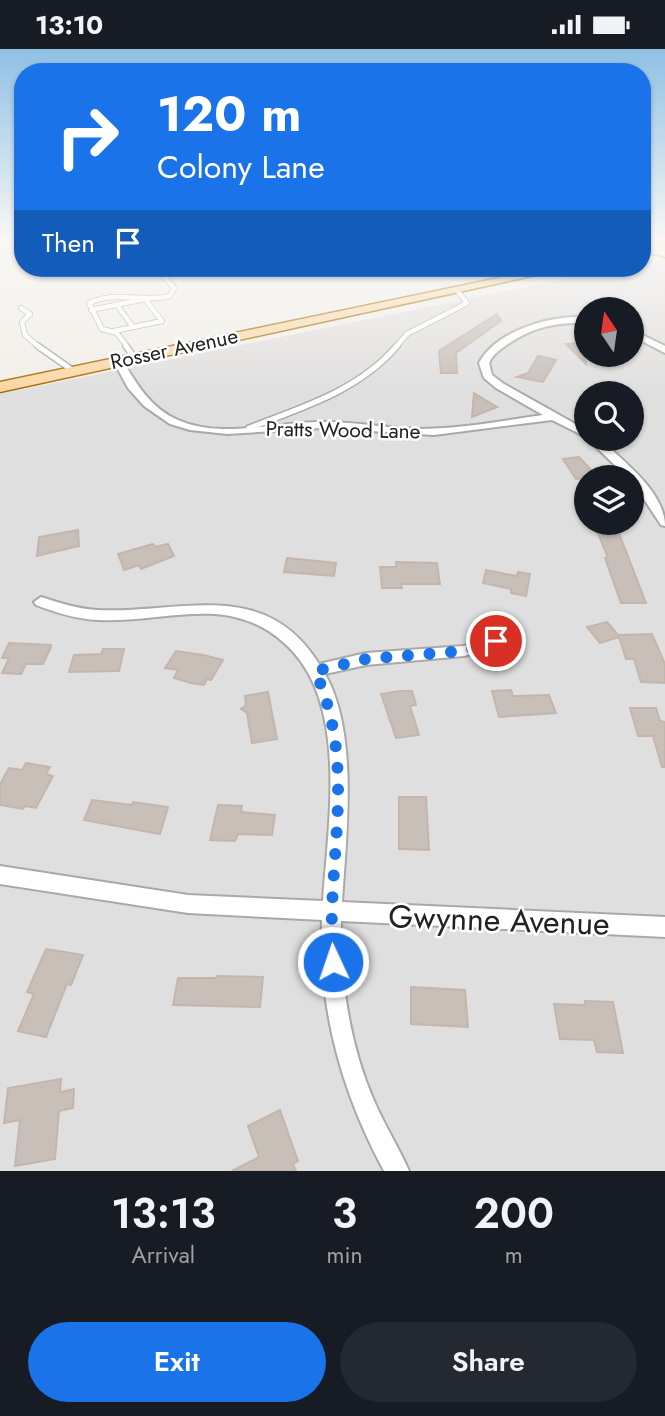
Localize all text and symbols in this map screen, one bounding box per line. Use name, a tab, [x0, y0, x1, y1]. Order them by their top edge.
text: 13:10	[35, 6, 103, 44]
text: 120 m	[157, 79, 301, 149]
icon: right	[42, 91, 133, 182]
text: Colony Lane	[157, 144, 325, 190]
text: Then	[42, 224, 95, 262]
icon: arrive	[109, 224, 147, 262]
north arrow	[574, 297, 644, 367]
map controls	[574, 297, 644, 535]
street label: Rosser Avenue	[107, 321, 241, 377]
button: search	[574, 381, 644, 451]
street label: Pratts Wood Lane	[265, 414, 421, 446]
button: layers	[574, 465, 644, 535]
pin	[466, 611, 526, 671]
icon: arrive	[477, 622, 515, 660]
street label: Gwynne Avenue	[388, 893, 610, 947]
position arrow	[296, 925, 370, 999]
text: 13:13	[111, 1183, 216, 1244]
text: 3	[332, 1183, 357, 1244]
text: 200	[474, 1183, 554, 1244]
text: Arrival	[132, 1238, 195, 1272]
text: min	[327, 1238, 363, 1272]
text: m	[505, 1238, 523, 1272]
button: Exit	[28, 1322, 326, 1402]
button: Share	[340, 1322, 637, 1402]

